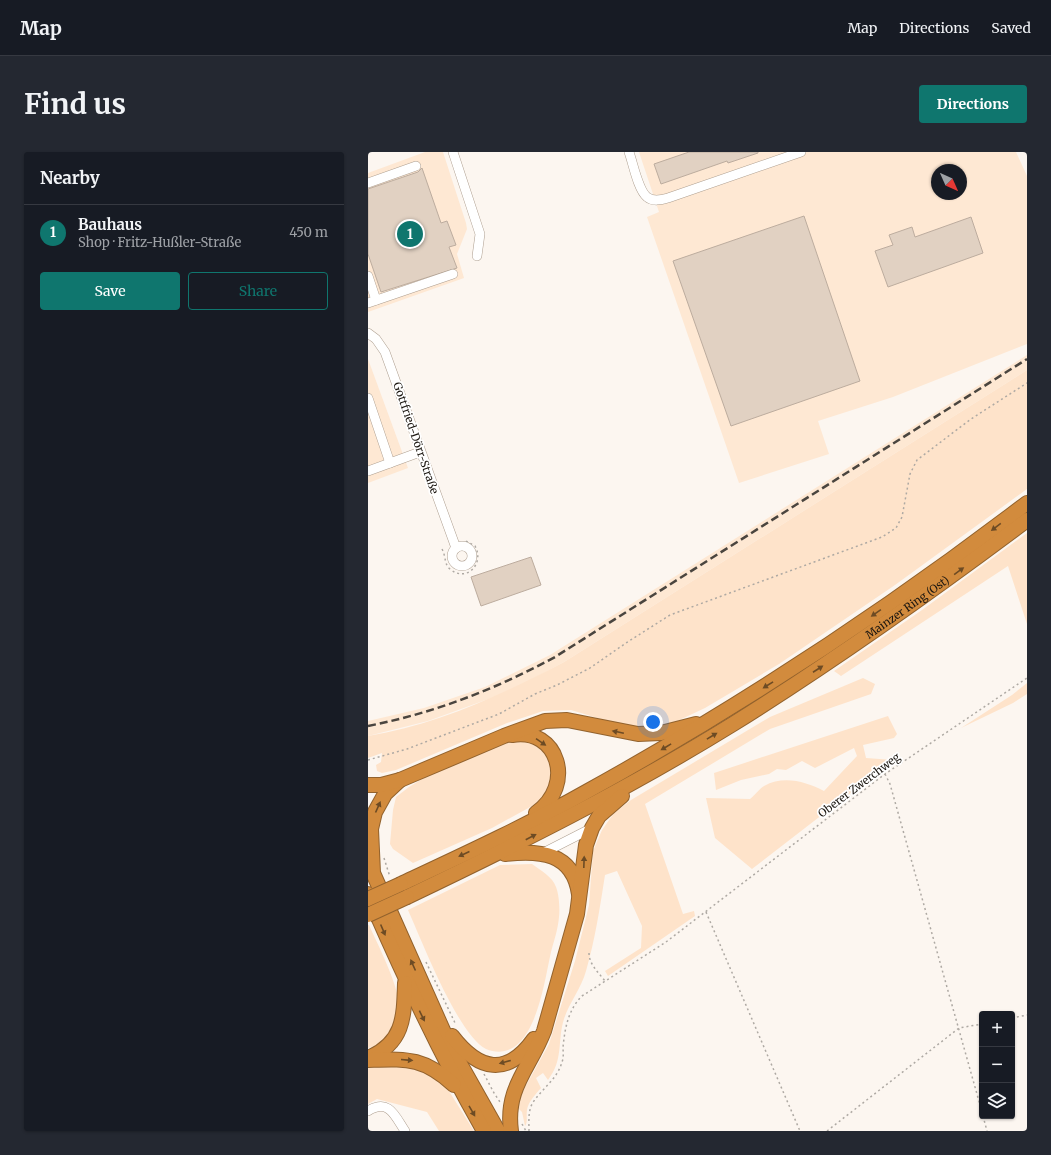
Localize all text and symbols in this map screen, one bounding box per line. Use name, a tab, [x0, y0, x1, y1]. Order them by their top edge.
text: Map	[20, 16, 62, 40]
text: Map	[847, 19, 877, 37]
text: Directions	[899, 19, 969, 37]
text: Saved	[991, 19, 1031, 37]
button: Directions	[919, 85, 1027, 123]
text: Find us	[24, 86, 126, 122]
north arrow	[931, 164, 967, 200]
text: Nearby	[40, 167, 100, 189]
text: Bauhaus	[78, 215, 142, 234]
pin: 1	[397, 219, 423, 249]
text: 1	[50, 224, 56, 241]
text: 450 m	[289, 224, 328, 241]
text: Shop · Fritz-Hußler-Straße	[78, 234, 241, 251]
button: Save	[40, 272, 180, 310]
button: Share	[188, 272, 328, 310]
street label: Gottfried-Dörr-Straße	[390, 380, 442, 496]
one-way arrow	[990, 523, 1001, 531]
one-way arrow	[954, 567, 964, 575]
street label: Mainzer Ring (Ost)	[863, 573, 952, 642]
one-way arrow	[870, 609, 881, 617]
one-way arrow	[813, 665, 823, 673]
one-way arrow	[762, 682, 773, 689]
your location	[643, 712, 663, 732]
one-way arrow	[612, 728, 625, 734]
one-way arrow	[706, 733, 718, 740]
one-way arrow	[535, 738, 546, 746]
one-way arrow	[660, 744, 672, 751]
street label: Oberer Zwerchweg	[815, 749, 903, 820]
one-way arrow	[375, 802, 381, 813]
one-way arrow	[525, 833, 537, 840]
one-way arrow	[459, 851, 470, 857]
one-way arrow	[581, 855, 587, 868]
one-way arrow	[381, 924, 387, 936]
one-way arrow	[410, 960, 416, 971]
one-way arrow	[419, 1010, 425, 1021]
map controls	[979, 1011, 1015, 1119]
button: +	[979, 1011, 1015, 1047]
button: −	[979, 1047, 1015, 1083]
one-way arrow	[401, 1057, 413, 1063]
one-way arrow	[499, 1060, 512, 1066]
button: layers	[979, 1083, 1015, 1119]
one-way arrow	[469, 1105, 475, 1117]

